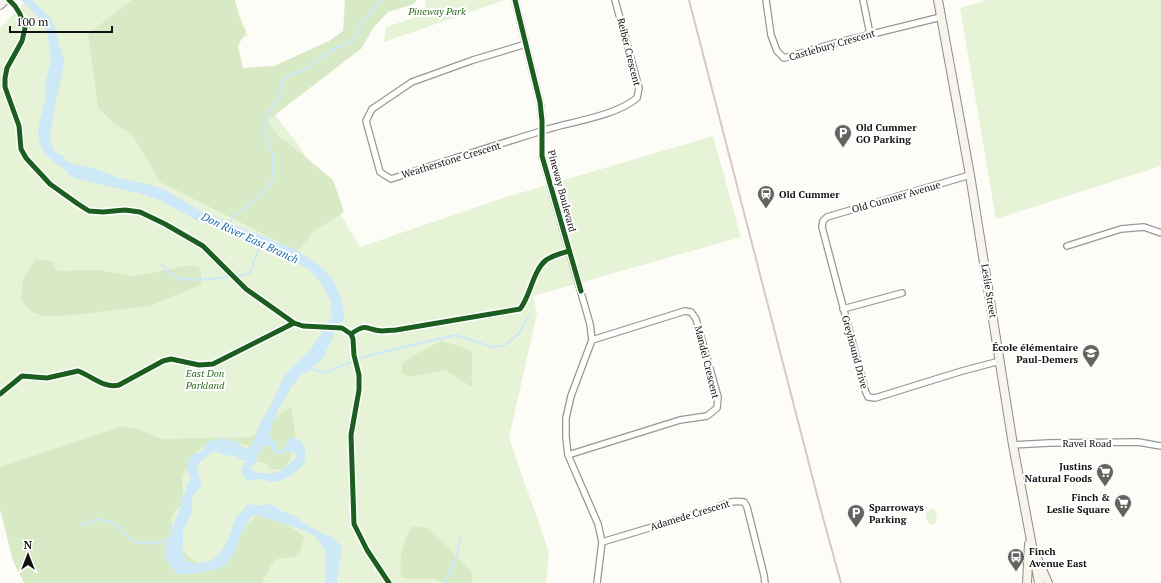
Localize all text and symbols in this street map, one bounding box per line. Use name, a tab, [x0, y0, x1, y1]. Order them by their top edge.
park label: Pineway Park	[407, 5, 466, 18]
scale bar	[10, 8, 112, 34]
text: 100 m	[16, 14, 49, 29]
street label: Reiber Crescent	[614, 17, 644, 88]
street label: Castlebury Crescent	[787, 26, 877, 64]
place label: Old Cummer GO Parking	[856, 121, 917, 146]
parking icon: Old Cummer GO Parking	[833, 123, 853, 148]
street label: Weatherstone Crescent	[400, 139, 502, 181]
street label: Pineway Boulevard	[545, 148, 579, 234]
street label: Old Cummer Avenue	[850, 178, 942, 216]
station icon: Old Cummer	[756, 184, 776, 209]
place label: Old Cummer	[779, 188, 840, 201]
water label: Don River East Branch	[198, 209, 301, 267]
street label: Leslie Street	[978, 263, 1000, 319]
street label: Greyhound Drive	[839, 314, 871, 390]
street label: Mandel Crescent	[692, 324, 722, 400]
place label: École élémentaire Paul-Demers	[992, 341, 1079, 366]
school or university icon: École élémentaire Paul-Demers	[1081, 343, 1101, 368]
park label: East Don Parkland	[185, 367, 225, 392]
street label: Ravel Road	[1062, 437, 1112, 450]
place label: Justins Natural Foods	[1025, 460, 1092, 485]
supermarket icon: Justins Natural Foods	[1095, 462, 1115, 487]
place label: Finch & Leslie Square	[1047, 491, 1111, 516]
supermarket icon: Finch & Leslie Square	[1113, 493, 1133, 518]
street label: Adamede Crescent	[648, 497, 732, 533]
place label: Sparroways Parking	[869, 501, 924, 526]
parking icon: Sparroways Parking	[846, 503, 866, 528]
north arrow	[8, 535, 48, 575]
text: N	[24, 538, 33, 552]
place label: Finch Avenue East	[1029, 545, 1087, 570]
bus stop icon: Finch Avenue East	[1006, 547, 1026, 572]

